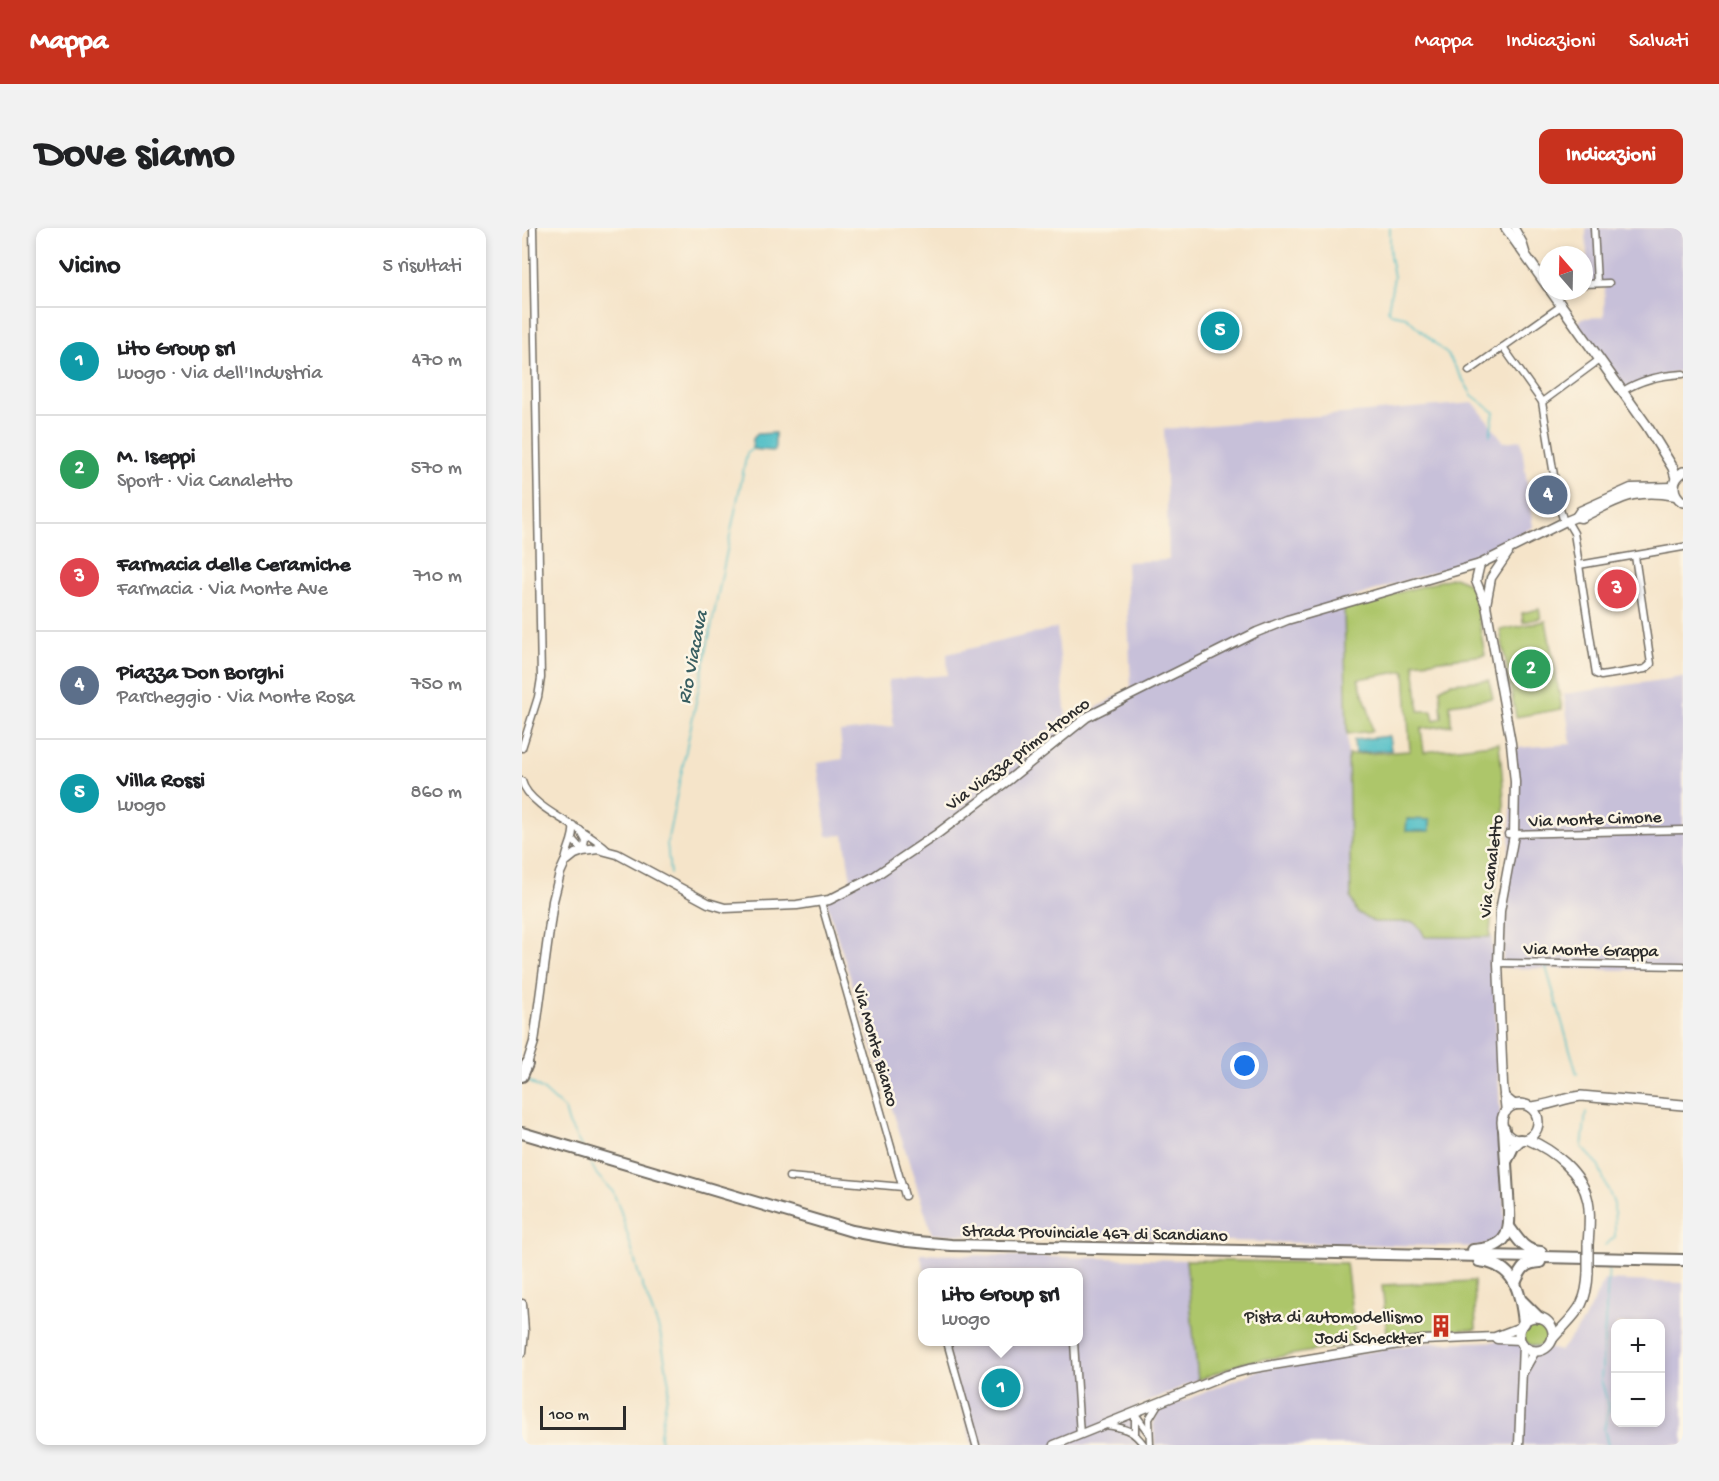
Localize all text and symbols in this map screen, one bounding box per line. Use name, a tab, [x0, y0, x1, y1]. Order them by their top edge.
text: Mappa	[30, 26, 108, 59]
text: Mappa	[1414, 30, 1473, 55]
text: Indicazioni	[1506, 30, 1596, 55]
text: Salvati	[1629, 30, 1689, 55]
button: Indicazioni	[1539, 129, 1683, 184]
text: Dove siamo	[36, 132, 235, 181]
north arrow	[1539, 246, 1593, 300]
text: Vicino	[60, 252, 120, 283]
text: 5 risultati	[382, 256, 462, 279]
pin: 5	[1200, 308, 1240, 354]
text: Lito Group srl	[117, 337, 236, 363]
text: 1	[75, 350, 84, 373]
text: 470 m	[412, 350, 462, 373]
text: Luogo · Via dell'Industria	[117, 363, 322, 386]
text: M. Iseppi	[117, 445, 196, 471]
text: 2	[75, 458, 84, 481]
text: 570 m	[411, 458, 462, 481]
text: Sport · Via Canaletto	[117, 471, 293, 494]
pin: 4	[1528, 472, 1568, 518]
text: Farmacia delle Ceramiche	[117, 553, 351, 579]
text: 3	[74, 566, 85, 589]
text: 710 m	[413, 566, 462, 589]
pin: 3	[1598, 566, 1636, 612]
text: Farmacia · Via Monte Ave	[117, 579, 328, 602]
water label: Rio Viacava	[674, 607, 715, 706]
pin: 2	[1512, 646, 1550, 692]
text: Piazza Don Borghi	[117, 661, 284, 687]
text: 4	[75, 674, 84, 697]
text: 750 m	[411, 674, 462, 697]
text: Parcheggio · Via Monte Rosa	[117, 687, 355, 710]
street label: Via Viazza primo tronco	[942, 694, 1095, 817]
text: Villa Rossi	[117, 769, 205, 795]
text: 5	[74, 782, 85, 805]
text: 860 m	[411, 782, 462, 805]
text: Luogo	[117, 795, 166, 818]
street label: Via Monte Cimone	[1527, 808, 1663, 833]
street label: Via Canaletto	[1476, 814, 1509, 920]
street label: Via Monte Grappa	[1522, 940, 1660, 963]
street label: Via Monte Bianco	[847, 981, 902, 1109]
your location	[1230, 1051, 1259, 1080]
street label: Strada Provinciale 467 di Scandiano	[962, 1222, 1228, 1247]
popup	[918, 1268, 1083, 1346]
text: Lito Group srl	[941, 1283, 1060, 1309]
place label: Pista di automodellismo Jodi Scheckter	[1244, 1308, 1425, 1350]
text: Luogo	[941, 1309, 990, 1332]
building icon: Pista di automodellismo Jodi Scheckter	[1428, 1313, 1454, 1339]
map controls	[1611, 1319, 1665, 1427]
button: +	[1611, 1319, 1665, 1373]
pin: 1	[982, 1366, 1020, 1410]
button: −	[1611, 1373, 1665, 1427]
scale bar	[540, 1403, 626, 1430]
text: 100 m	[549, 1407, 589, 1426]

